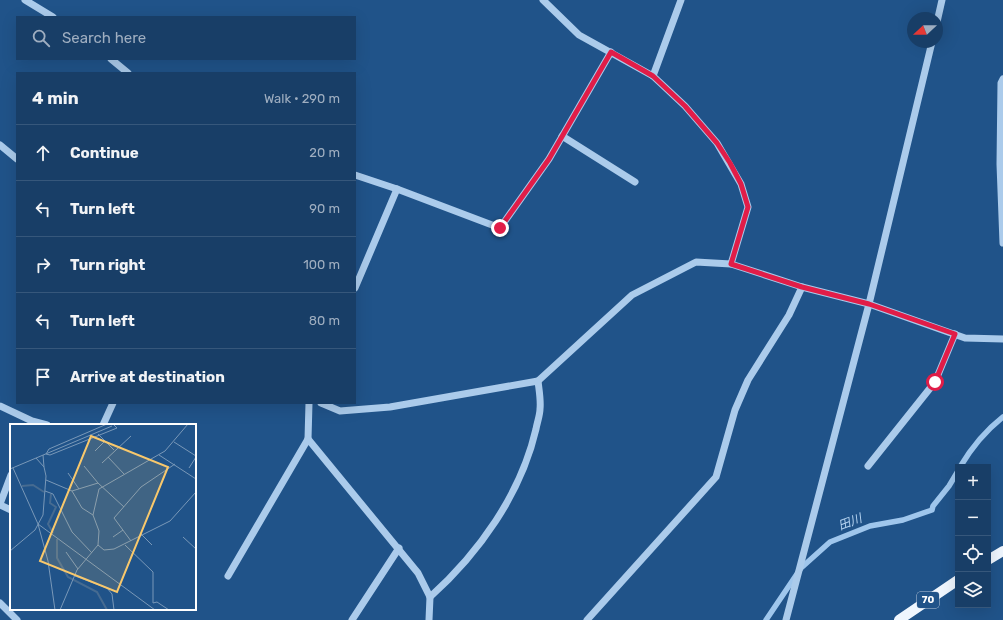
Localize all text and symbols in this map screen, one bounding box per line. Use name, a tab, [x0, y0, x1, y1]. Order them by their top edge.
north arrow	[907, 12, 943, 48]
search box	[16, 16, 356, 60]
icon: search	[30, 27, 52, 49]
text: Search here	[62, 29, 146, 47]
text: 4 min	[32, 88, 79, 108]
text: Walk · 290 m	[264, 91, 340, 106]
icon: ahead	[32, 142, 54, 164]
text: Continue	[70, 144, 139, 162]
text: 20 m	[309, 145, 340, 160]
icon: left	[32, 198, 54, 220]
text: Turn left	[70, 200, 135, 218]
text: 90 m	[309, 201, 340, 216]
route end	[491, 219, 509, 237]
icon: right	[32, 254, 54, 276]
text: Turn right	[70, 256, 145, 274]
text: 100 m	[303, 257, 340, 272]
icon: left	[32, 310, 54, 332]
text: Turn left	[70, 312, 135, 330]
text: 80 m	[309, 313, 340, 328]
icon: arrive	[32, 366, 54, 388]
text: Arrive at destination	[70, 368, 225, 386]
route start	[926, 373, 944, 391]
inset map	[10, 424, 196, 610]
map controls	[955, 464, 991, 608]
button: +	[955, 464, 991, 500]
button: −	[955, 500, 991, 536]
water label: 田川	[836, 510, 866, 533]
button: locate	[955, 536, 991, 572]
button: layers	[955, 572, 991, 608]
road number: 70	[917, 592, 939, 608]

